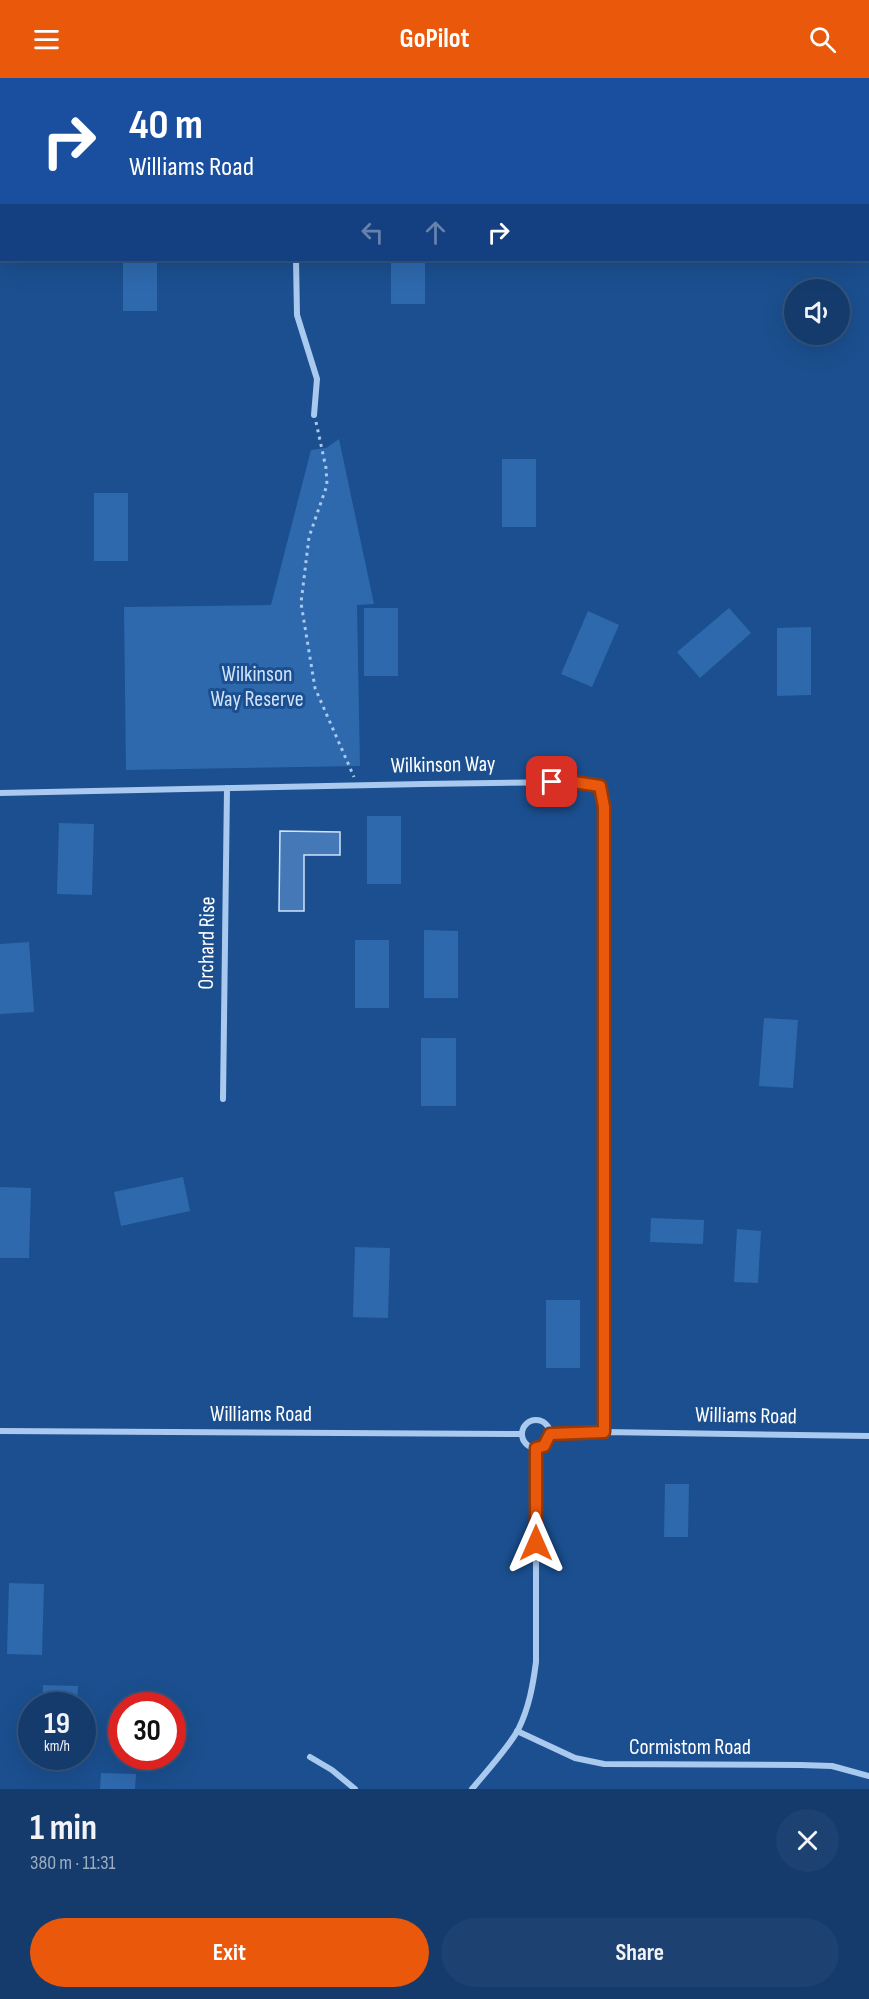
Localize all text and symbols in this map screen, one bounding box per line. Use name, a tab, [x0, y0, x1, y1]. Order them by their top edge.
icon: menu	[30, 23, 63, 56]
text: GoPilot	[400, 23, 469, 55]
icon: search	[806, 23, 839, 56]
text: 40 m	[129, 100, 203, 151]
icon: right	[30, 102, 108, 180]
text: Williams Road	[129, 151, 254, 183]
icon: left	[356, 216, 389, 249]
icon: ahead	[419, 216, 452, 249]
icon: right	[482, 216, 515, 249]
map controls	[784, 279, 850, 345]
button: sound	[784, 279, 850, 345]
park label: Wilkinson Way Reserve	[210, 661, 304, 713]
street label: Wilkinson Way	[390, 751, 496, 779]
pin	[526, 756, 577, 807]
icon: arrive	[535, 765, 568, 798]
street label: Orchard Rise	[193, 896, 221, 990]
street label: Williams Road	[210, 1401, 312, 1428]
street label: Williams Road	[695, 1402, 797, 1430]
position arrow	[504, 1511, 568, 1575]
speed limit sign: 30	[108, 1692, 186, 1770]
text: 19	[44, 1706, 70, 1742]
street label: Cormistom Road	[629, 1734, 751, 1761]
text: km/h	[44, 1737, 70, 1756]
text: 1 min	[30, 1807, 97, 1850]
button: close	[776, 1809, 839, 1872]
text: 380 m · 11:31	[30, 1851, 116, 1875]
button: Exit	[30, 1918, 429, 1987]
button: Share	[441, 1918, 839, 1987]

